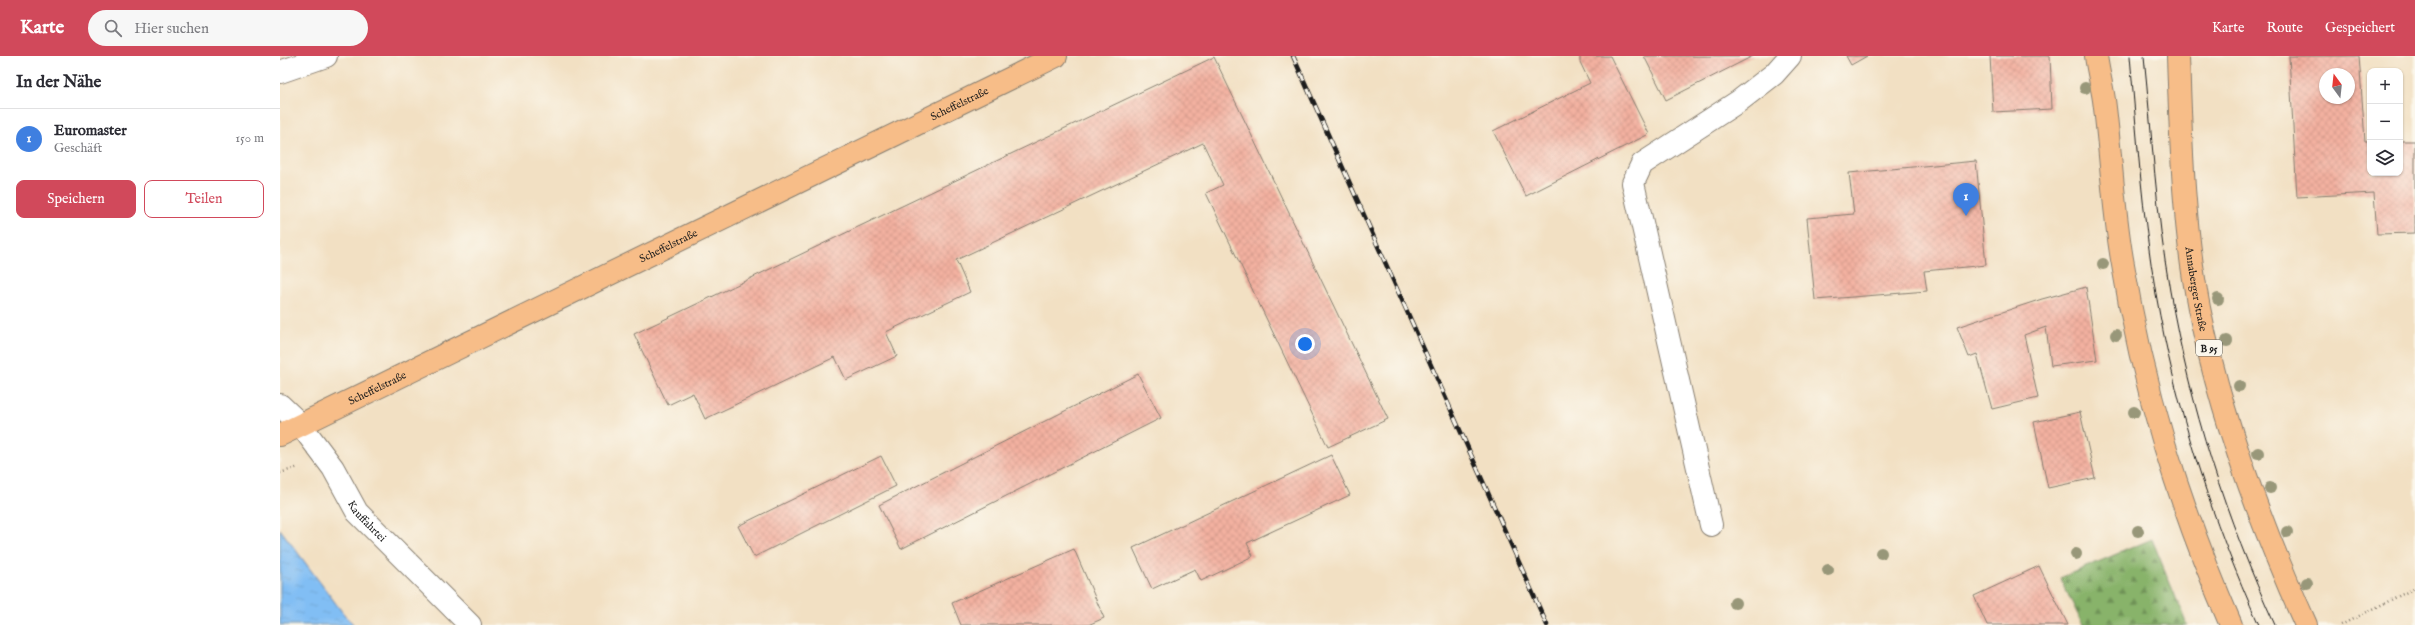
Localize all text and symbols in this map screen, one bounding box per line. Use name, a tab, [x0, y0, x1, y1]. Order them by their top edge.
search box	[88, 10, 368, 46]
text: Karte	[20, 16, 64, 40]
icon: search	[102, 17, 124, 39]
text: Hier suchen	[134, 19, 209, 38]
text: Karte	[2212, 19, 2244, 37]
text: Route	[2266, 19, 2303, 37]
text: Gespeichert	[2325, 19, 2395, 37]
north arrow	[2319, 68, 2355, 104]
map controls	[2367, 68, 2403, 176]
button: +	[2367, 68, 2403, 104]
text: In der Nähe	[16, 72, 101, 93]
street label: Scheffelstraße	[928, 84, 991, 124]
button: −	[2367, 104, 2403, 140]
text: Euromaster	[54, 121, 127, 140]
text: 1	[27, 130, 31, 147]
text: 150 m	[235, 130, 264, 147]
text: Geschäft	[54, 140, 102, 157]
button: layers	[2367, 140, 2403, 176]
button: Speichern	[16, 180, 136, 218]
button: Teilen	[144, 180, 264, 218]
pin: 1	[1953, 183, 1979, 216]
street label: Scheffelstraße	[637, 226, 700, 266]
street label: Annaberger Straße	[2181, 245, 2210, 333]
your location	[1295, 334, 1315, 354]
road number: B 95	[2196, 340, 2222, 356]
street label: Scheffelstraße	[346, 368, 409, 409]
street label: Kauffahrtei	[344, 498, 389, 545]

